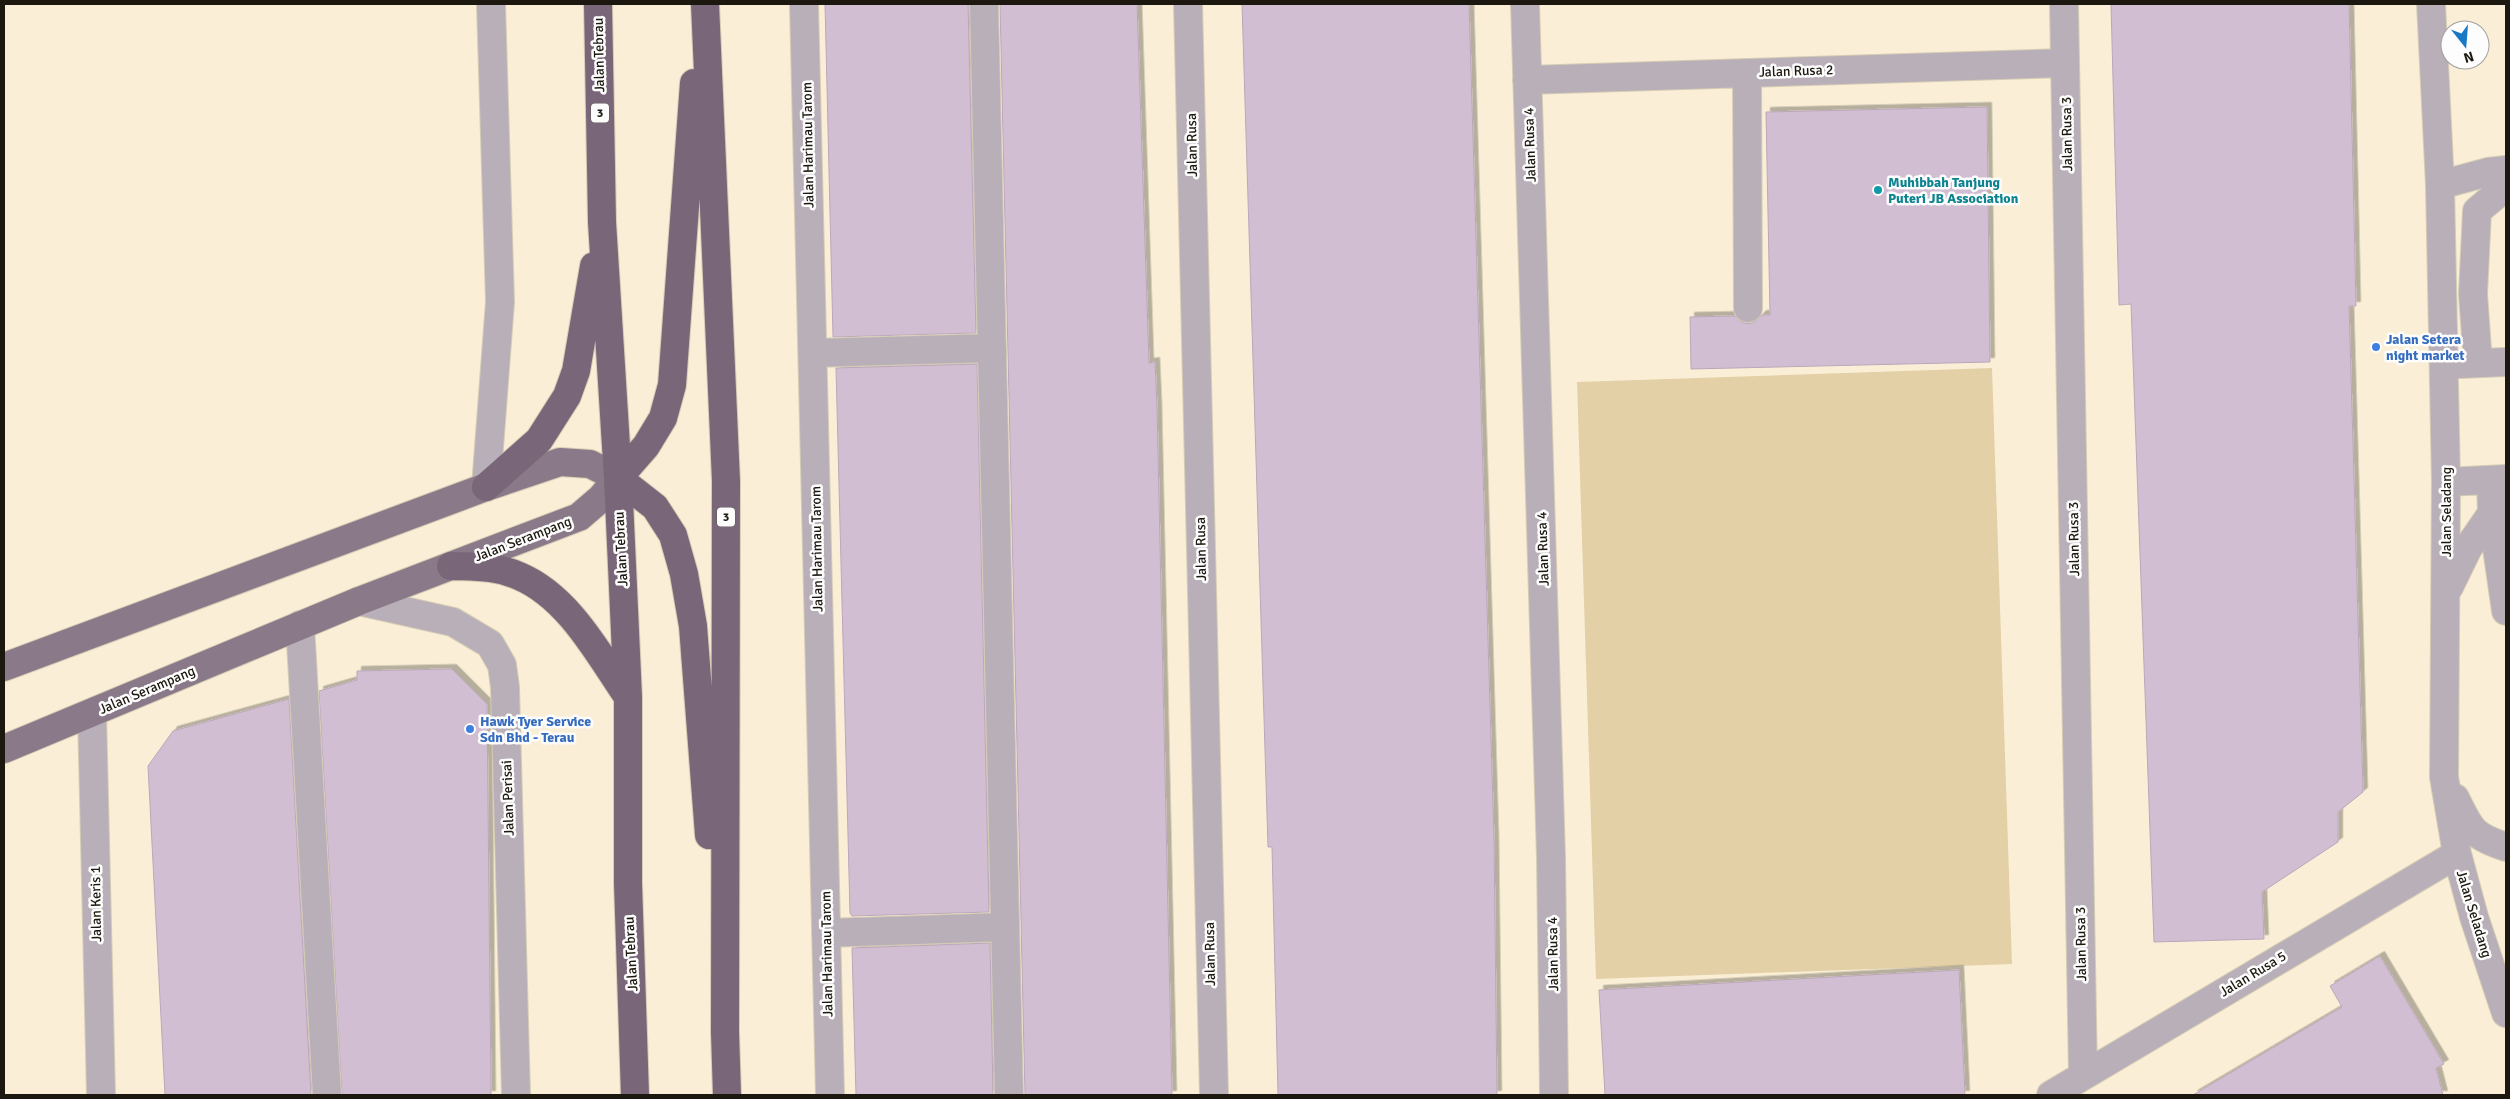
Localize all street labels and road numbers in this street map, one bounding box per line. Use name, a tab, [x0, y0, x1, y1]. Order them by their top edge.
street label: Jalan Tebrau	[590, 17, 608, 93]
street label: Jalan Rusa 2	[1758, 61, 1834, 81]
street label: Jalan Harimau Tarom	[798, 82, 818, 208]
street label: Jalan Rusa 3	[2058, 97, 2076, 171]
road number: 3	[591, 104, 609, 122]
street label: Jalan Rusa 4	[1520, 107, 1540, 183]
street label: Jalan Rusa	[1183, 113, 1201, 177]
street label: Jalan Seladang	[2438, 467, 2455, 557]
street label: Jalan Harimau Tarom	[807, 486, 827, 612]
street label: Jalan Rusa 3	[2065, 502, 2083, 576]
road number: 3	[717, 508, 735, 526]
street label: Jalan Tebrau	[611, 511, 631, 587]
street label: Jalan Rusa 4	[1533, 511, 1553, 587]
street label: Jalan Serampang	[472, 513, 574, 565]
street label: Jalan Rusa	[1192, 517, 1210, 581]
street label: Jalan Serampang	[96, 662, 198, 718]
street label: Jalan Perisai	[498, 760, 518, 836]
street label: Jalan Keris 1	[87, 866, 105, 942]
street label: Jalan Seladang	[2453, 868, 2495, 960]
street label: Jalan Harimau Tarom	[817, 891, 837, 1017]
street label: Jalan Rusa 3	[2072, 907, 2090, 981]
street label: Jalan Tebrau	[621, 916, 641, 992]
street label: Jalan Rusa 4	[1544, 916, 1562, 991]
street label: Jalan Rusa	[1201, 922, 1219, 986]
street label: Jalan Rusa 5	[2217, 948, 2289, 1000]

